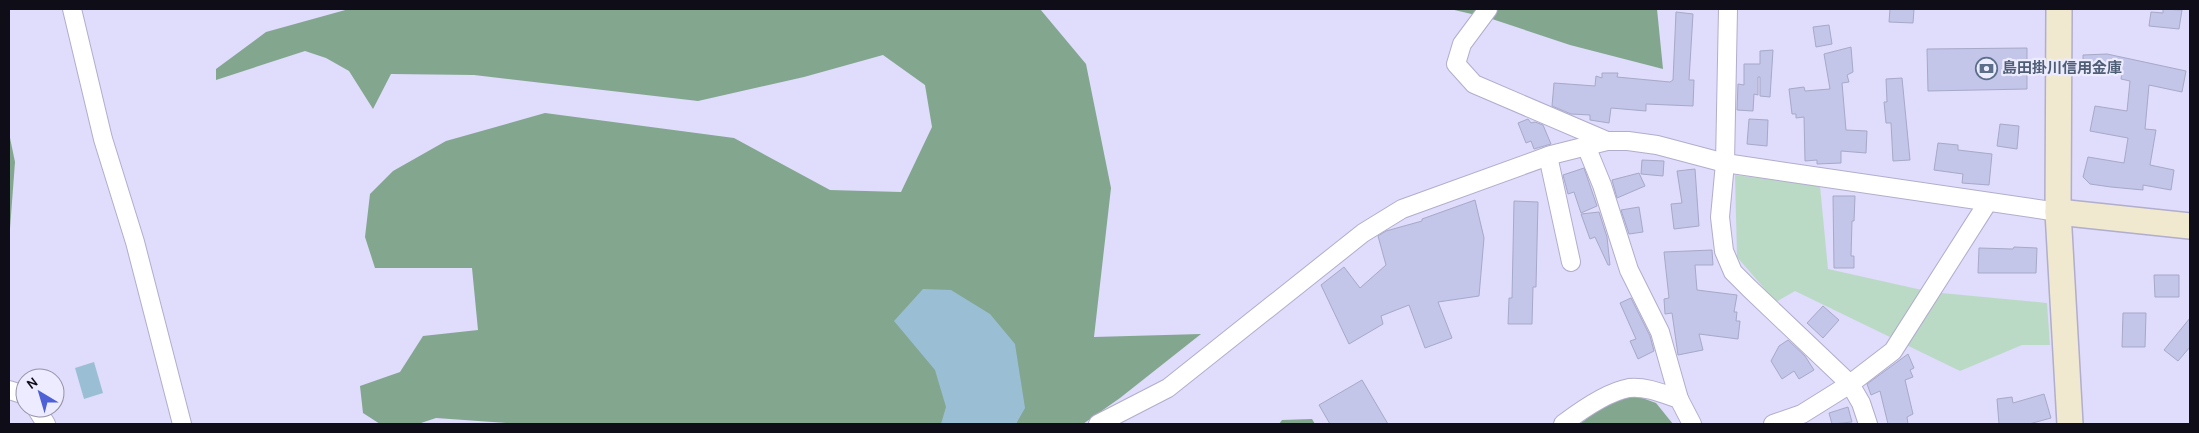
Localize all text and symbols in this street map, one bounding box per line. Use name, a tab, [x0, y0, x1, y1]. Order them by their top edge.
bank icon: 島田掛川信用金庫	[1974, 56, 1998, 80]
place label: 島田掛川信用金庫	[2002, 59, 2122, 77]
north arrow	[15, 368, 65, 418]
text: N	[23, 373, 41, 393]

